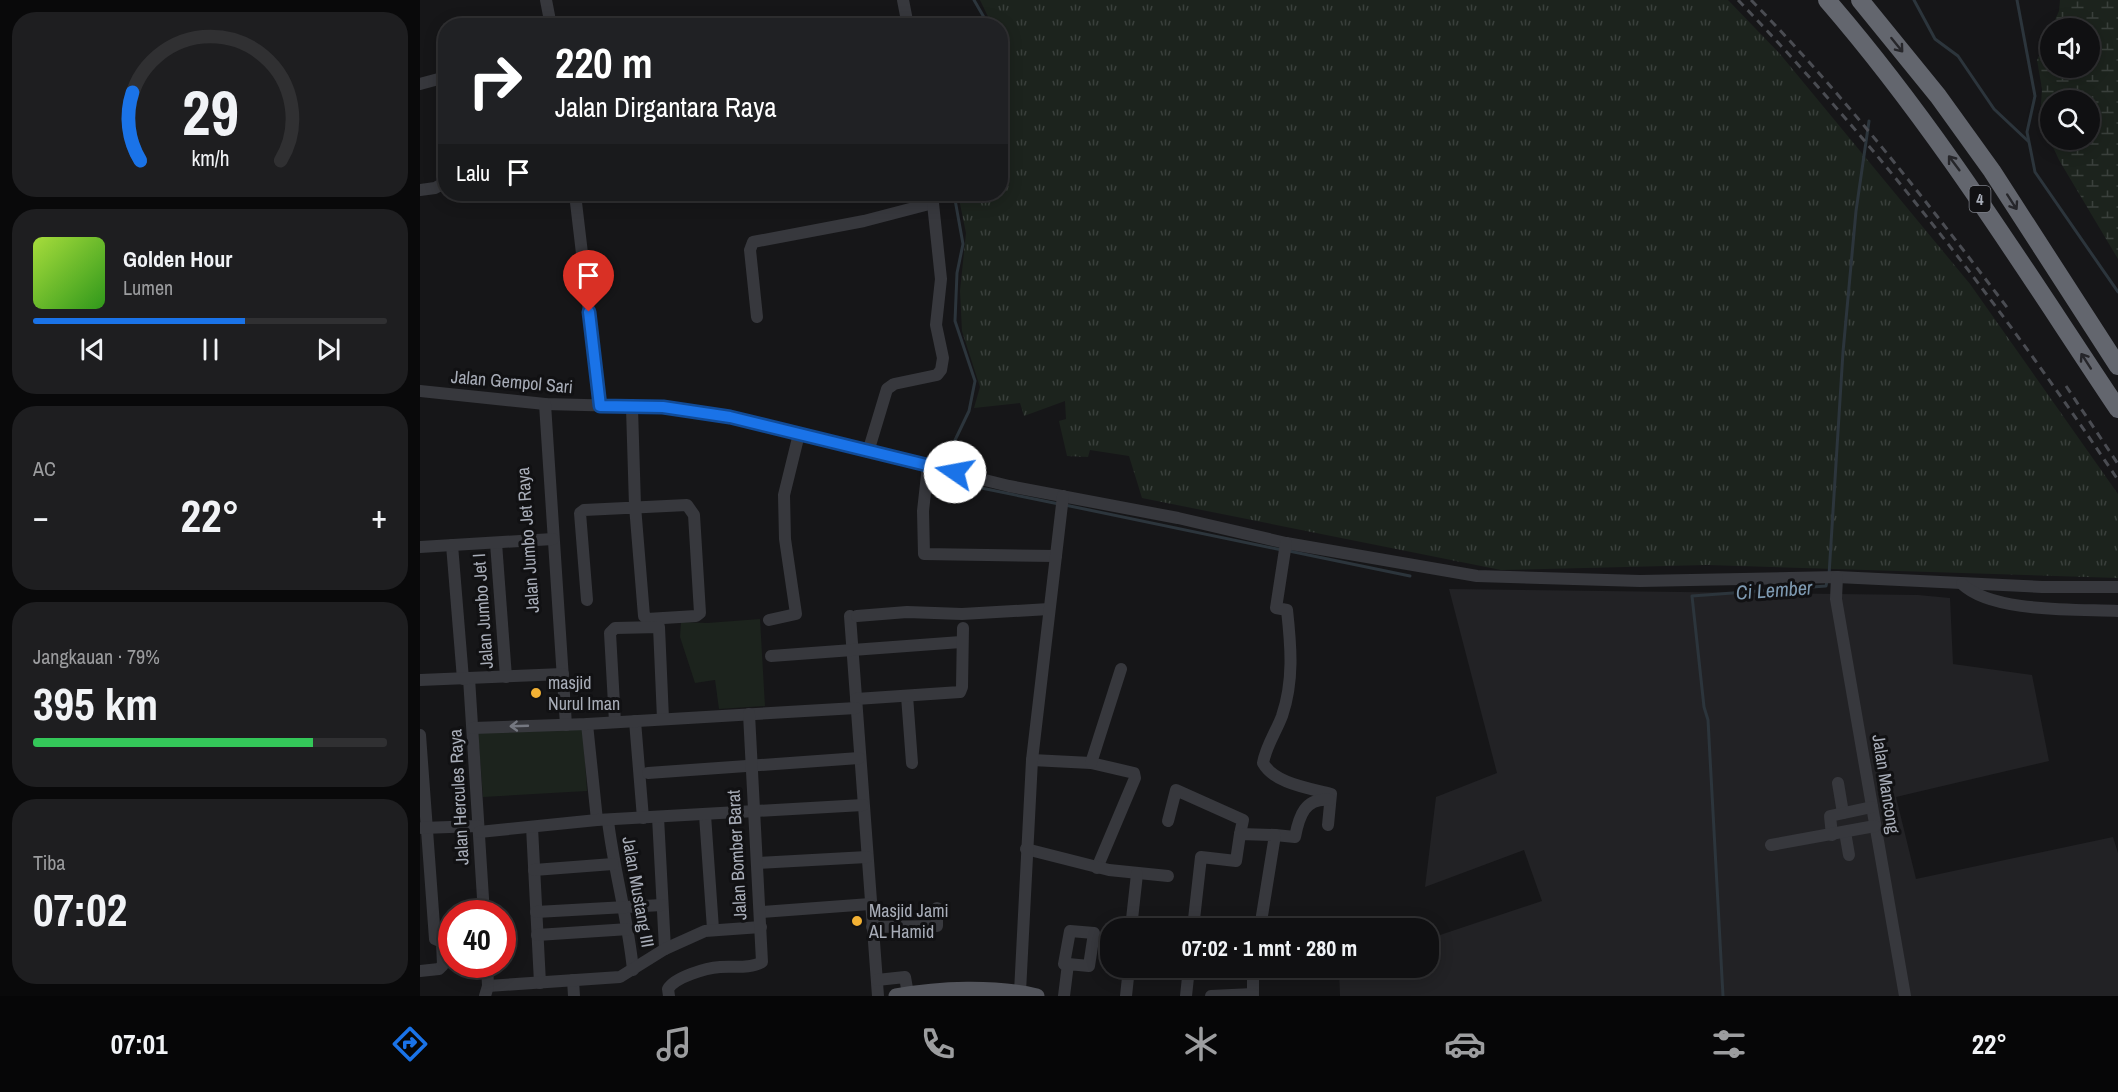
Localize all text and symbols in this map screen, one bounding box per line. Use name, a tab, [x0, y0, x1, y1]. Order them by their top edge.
map controls	[2040, 18, 2100, 150]
button: sound	[2040, 18, 2100, 78]
text: 220 m	[555, 35, 653, 91]
one-way arrow	[1890, 37, 1903, 53]
icon: right	[456, 42, 534, 120]
text: 29	[182, 71, 238, 155]
text: Jalan Dirgantara Raya	[555, 89, 777, 125]
button: search	[2040, 90, 2100, 150]
text: km/h	[191, 145, 229, 174]
icon: arrive	[502, 156, 535, 189]
one-way arrow	[1948, 156, 1961, 172]
text: Lalu	[456, 158, 490, 188]
road number: 4	[1970, 186, 1990, 212]
one-way arrow	[2006, 193, 2018, 210]
text: Golden Hour	[123, 244, 232, 274]
pin	[563, 250, 614, 312]
icon: arrive	[572, 259, 605, 292]
text: Lumen	[123, 274, 173, 301]
icon: previous	[76, 333, 109, 366]
icon: pause	[194, 333, 227, 366]
icon: next	[312, 333, 345, 366]
one-way arrow	[2080, 353, 2092, 369]
street label: Jalan Gempol Sari	[450, 364, 574, 399]
position arrow	[923, 440, 987, 504]
text: AC	[33, 455, 56, 482]
street label: Jalan Jumbo Jet Raya	[510, 466, 545, 614]
text: 22°	[180, 485, 240, 546]
text: −	[33, 494, 49, 538]
text: +	[371, 494, 387, 538]
street label: Jalan Jumbo Jet I	[466, 552, 499, 670]
water label: Ci Lember	[1735, 573, 1814, 606]
text: Jangkauan · 79%	[33, 643, 160, 670]
place label: masjid Nurul Iman	[548, 670, 620, 716]
text: 395 km	[33, 673, 158, 734]
marker: masjid Nurul Iman	[529, 686, 543, 700]
one-way arrow	[510, 721, 530, 732]
street label: Jalan Hercules Raya	[442, 728, 475, 866]
street label: Jalan Mancong	[1866, 733, 1907, 836]
street label: Jalan Bomber Barat	[721, 789, 752, 921]
street label: Jalan Mustang III	[616, 834, 661, 949]
text: Tiba	[33, 849, 65, 876]
text: 07:02	[33, 879, 127, 940]
place label: Masjid Jami AL Hamid	[868, 898, 949, 944]
speed limit sign: 40	[438, 900, 516, 978]
marker: Masjid Jami AL Hamid	[850, 914, 864, 928]
text: 07:02 · 1 mnt · 280 m	[1182, 933, 1357, 963]
icon: directions	[389, 1023, 431, 1065]
icon: music	[653, 1023, 695, 1065]
icon: phone	[917, 1023, 959, 1065]
icon: climate	[1180, 1023, 1222, 1065]
icon: car	[1444, 1023, 1486, 1065]
icon: filters	[1708, 1023, 1750, 1065]
text: 07:01	[111, 1026, 167, 1062]
text: 22°	[1972, 1026, 2007, 1062]

